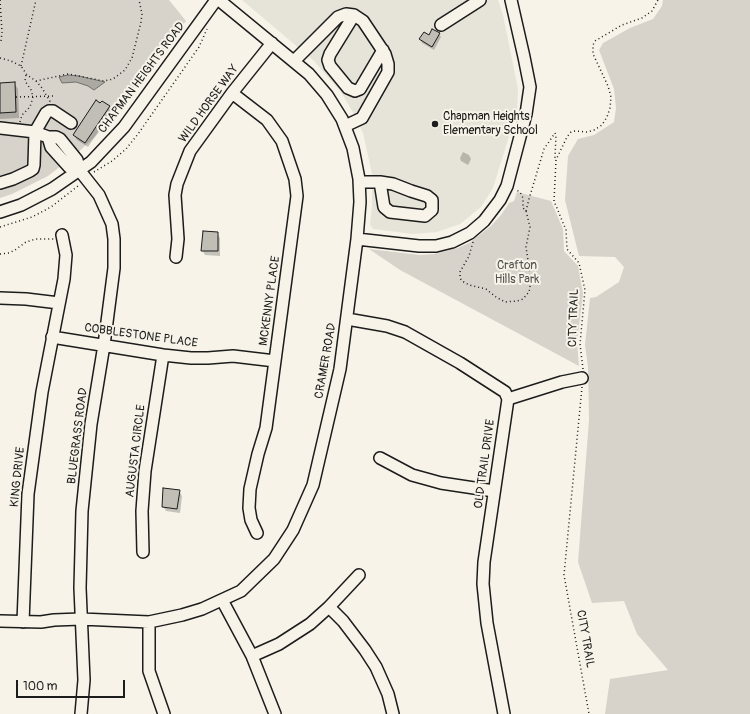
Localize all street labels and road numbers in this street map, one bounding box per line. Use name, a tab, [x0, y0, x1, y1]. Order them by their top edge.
street label: CHAPMAN HEIGHTS ROAD	[96, 20, 188, 136]
street label: WILD HORSE WAY	[176, 62, 242, 146]
street label: MCKENNY PLACE	[257, 255, 283, 347]
street label: CITY TRAIL	[566, 288, 582, 348]
street label: COBBLESTONE PLACE	[83, 321, 199, 351]
street label: CRAMER ROAD	[312, 322, 340, 400]
street label: BLUEGRASS ROAD	[65, 387, 91, 485]
street label: AUGUSTA CIRCLE	[123, 404, 149, 498]
street label: OLD TRAIL DRIVE	[472, 418, 498, 510]
street label: KING DRIVE	[8, 446, 28, 508]
street label: CITY TRAIL	[573, 609, 597, 669]

